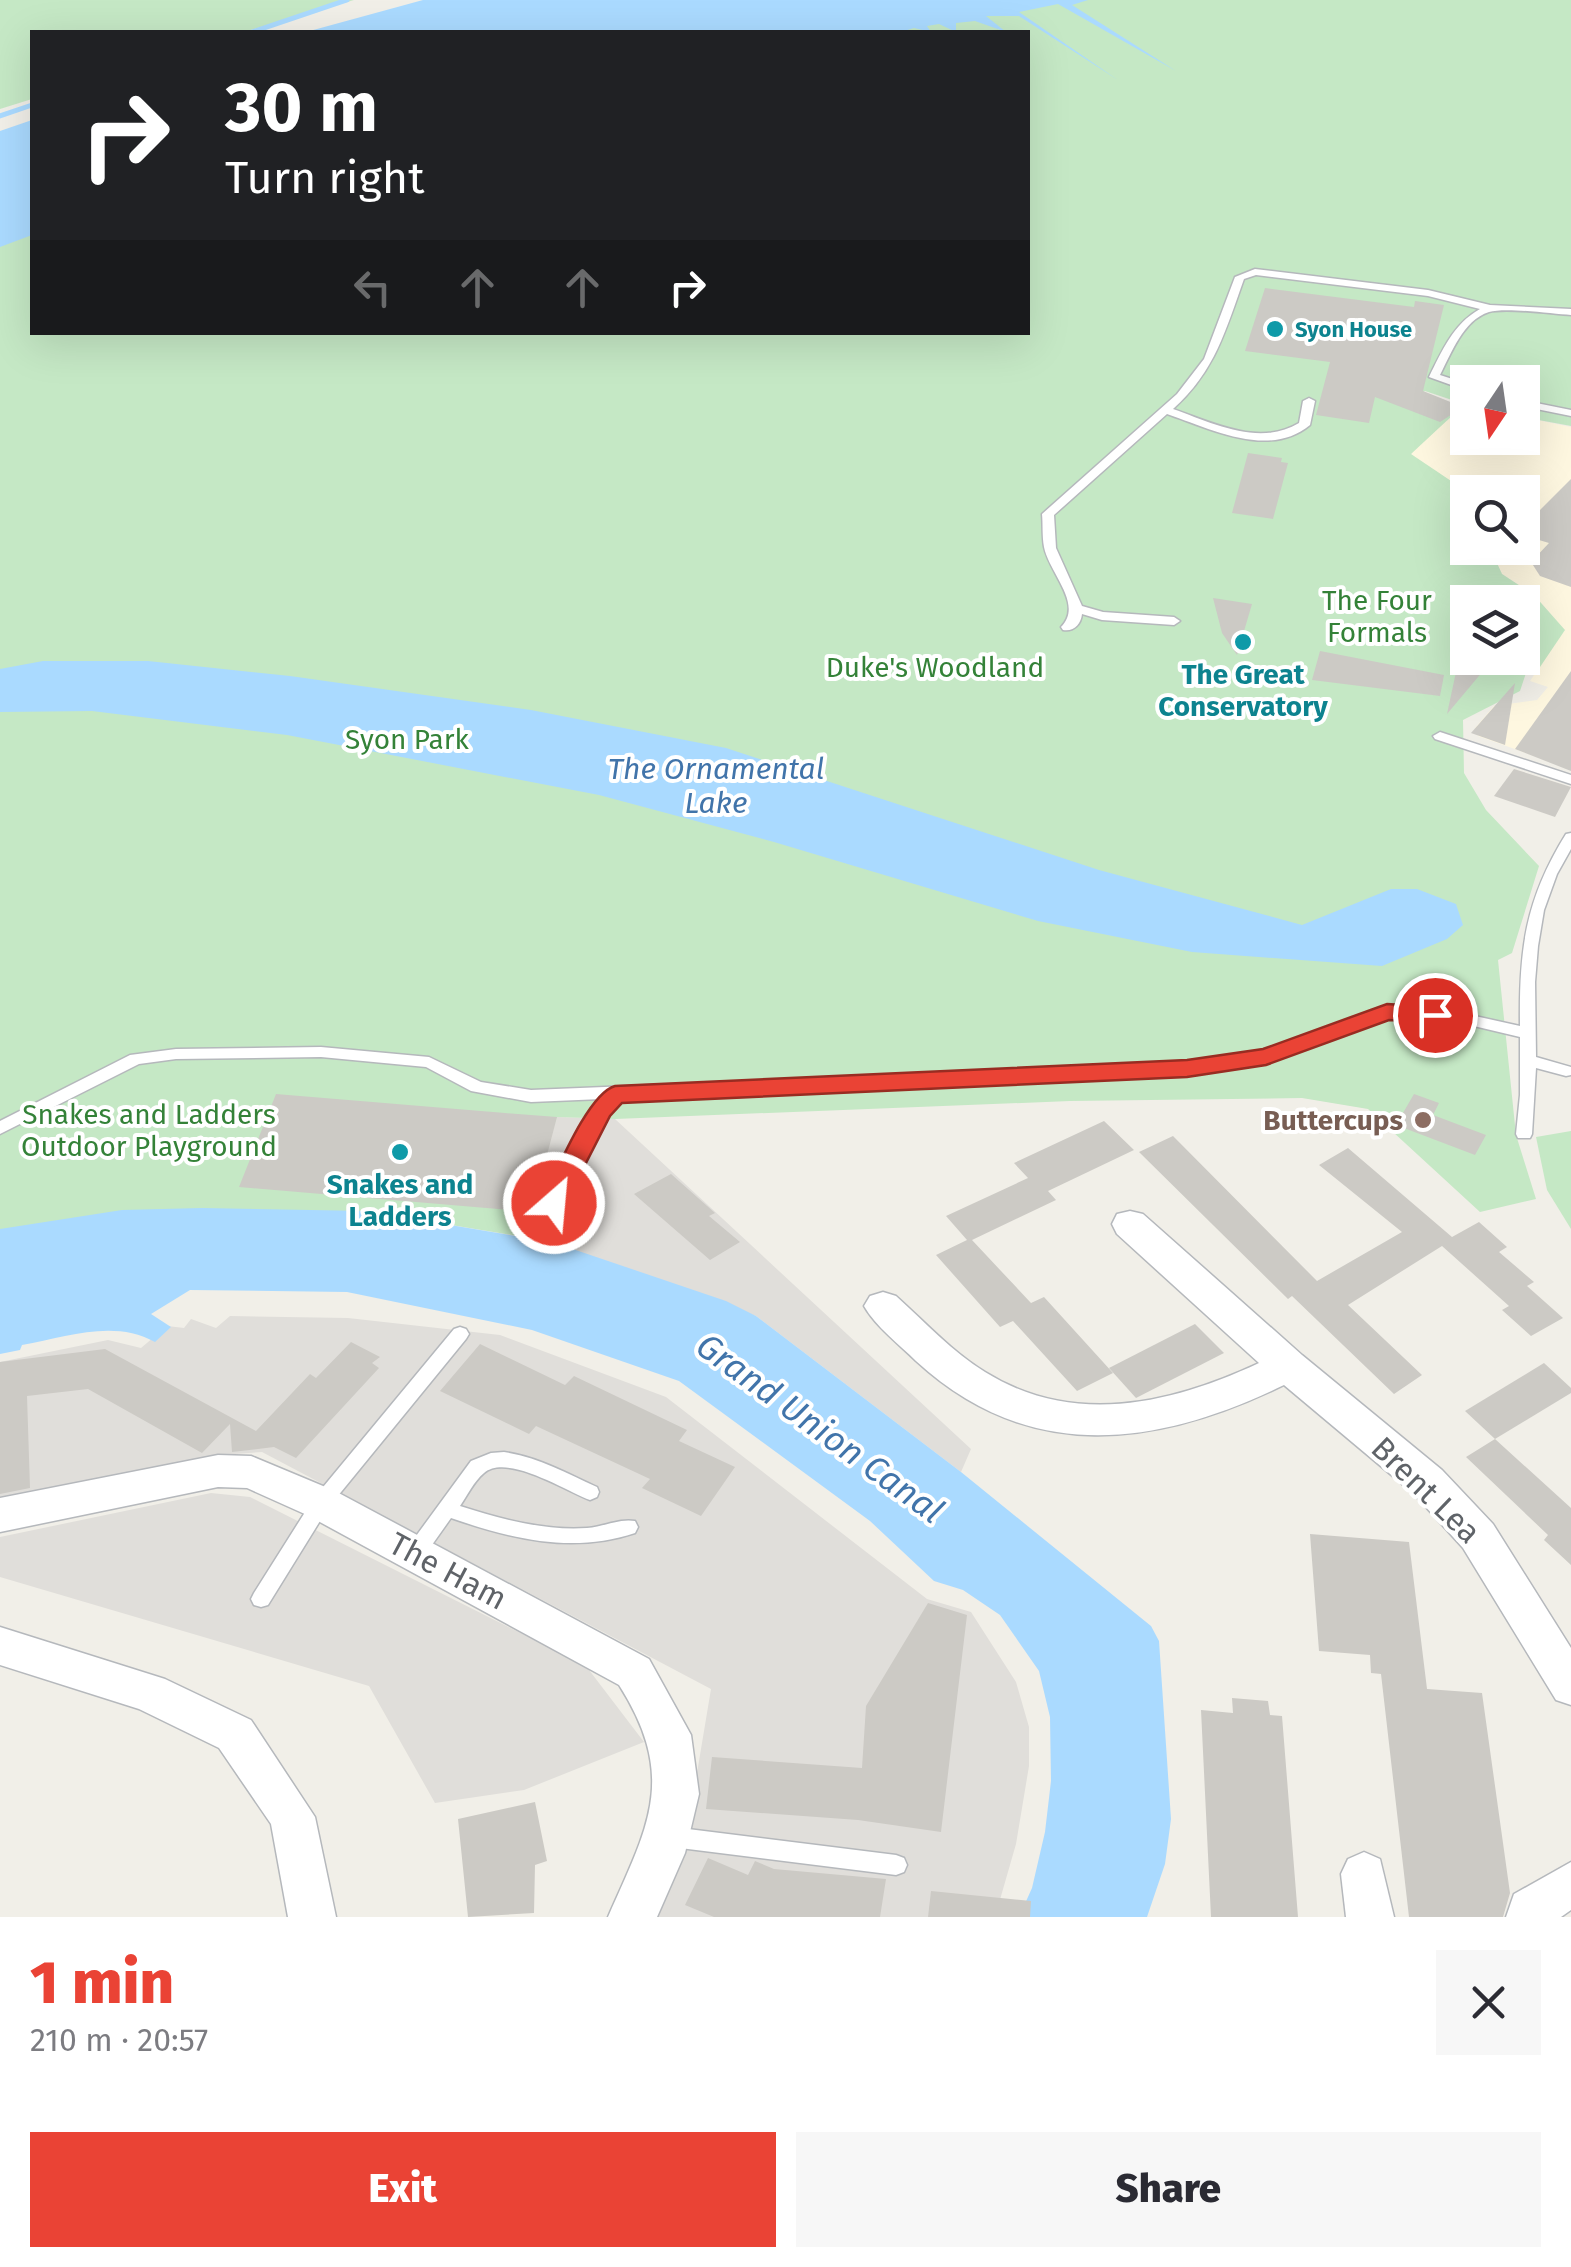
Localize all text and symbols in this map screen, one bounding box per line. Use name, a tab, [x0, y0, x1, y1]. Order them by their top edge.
text: 30 m	[225, 66, 378, 150]
icon: right	[60, 70, 190, 200]
text: Turn right	[225, 151, 424, 205]
icon: left	[345, 260, 400, 315]
icon: ahead	[450, 260, 505, 315]
icon: ahead	[555, 260, 610, 315]
icon: right	[660, 260, 715, 315]
place label: Syon House	[1295, 316, 1412, 343]
marker: Syon House	[1264, 318, 1286, 340]
north arrow	[1450, 365, 1540, 455]
map controls	[1450, 365, 1540, 675]
button: search	[1450, 475, 1540, 565]
park label: The Four Formals	[1322, 584, 1432, 649]
button: layers	[1450, 585, 1540, 675]
marker: The Great Conservatory	[1232, 631, 1254, 653]
park label: Duke's Woodland	[826, 651, 1044, 684]
place label: The Great Conservatory	[1158, 658, 1328, 723]
park label: Syon Park	[345, 723, 470, 756]
water label: The Ornamental Lake	[608, 751, 824, 821]
pin	[1393, 973, 1478, 1058]
icon: arrive	[1408, 988, 1463, 1043]
park label: Snakes and Ladders Outdoor Playground	[21, 1098, 277, 1163]
place label: Buttercups	[1263, 1104, 1403, 1137]
marker: Buttercups	[1412, 1109, 1434, 1131]
marker: Snakes and Ladders	[389, 1141, 411, 1163]
position arrow	[502, 1151, 606, 1255]
place label: Snakes and Ladders	[327, 1168, 473, 1233]
water label: Grand Union Canal	[688, 1324, 952, 1532]
street label: Brent Lea	[1364, 1429, 1488, 1551]
street label: The Ham	[383, 1524, 513, 1618]
text: 1 min	[30, 1947, 174, 2019]
button: close	[1436, 1950, 1541, 2055]
text: 210 m · 20:57	[30, 2021, 208, 2059]
button: Exit	[30, 2132, 776, 2247]
button: Share	[796, 2132, 1541, 2247]

